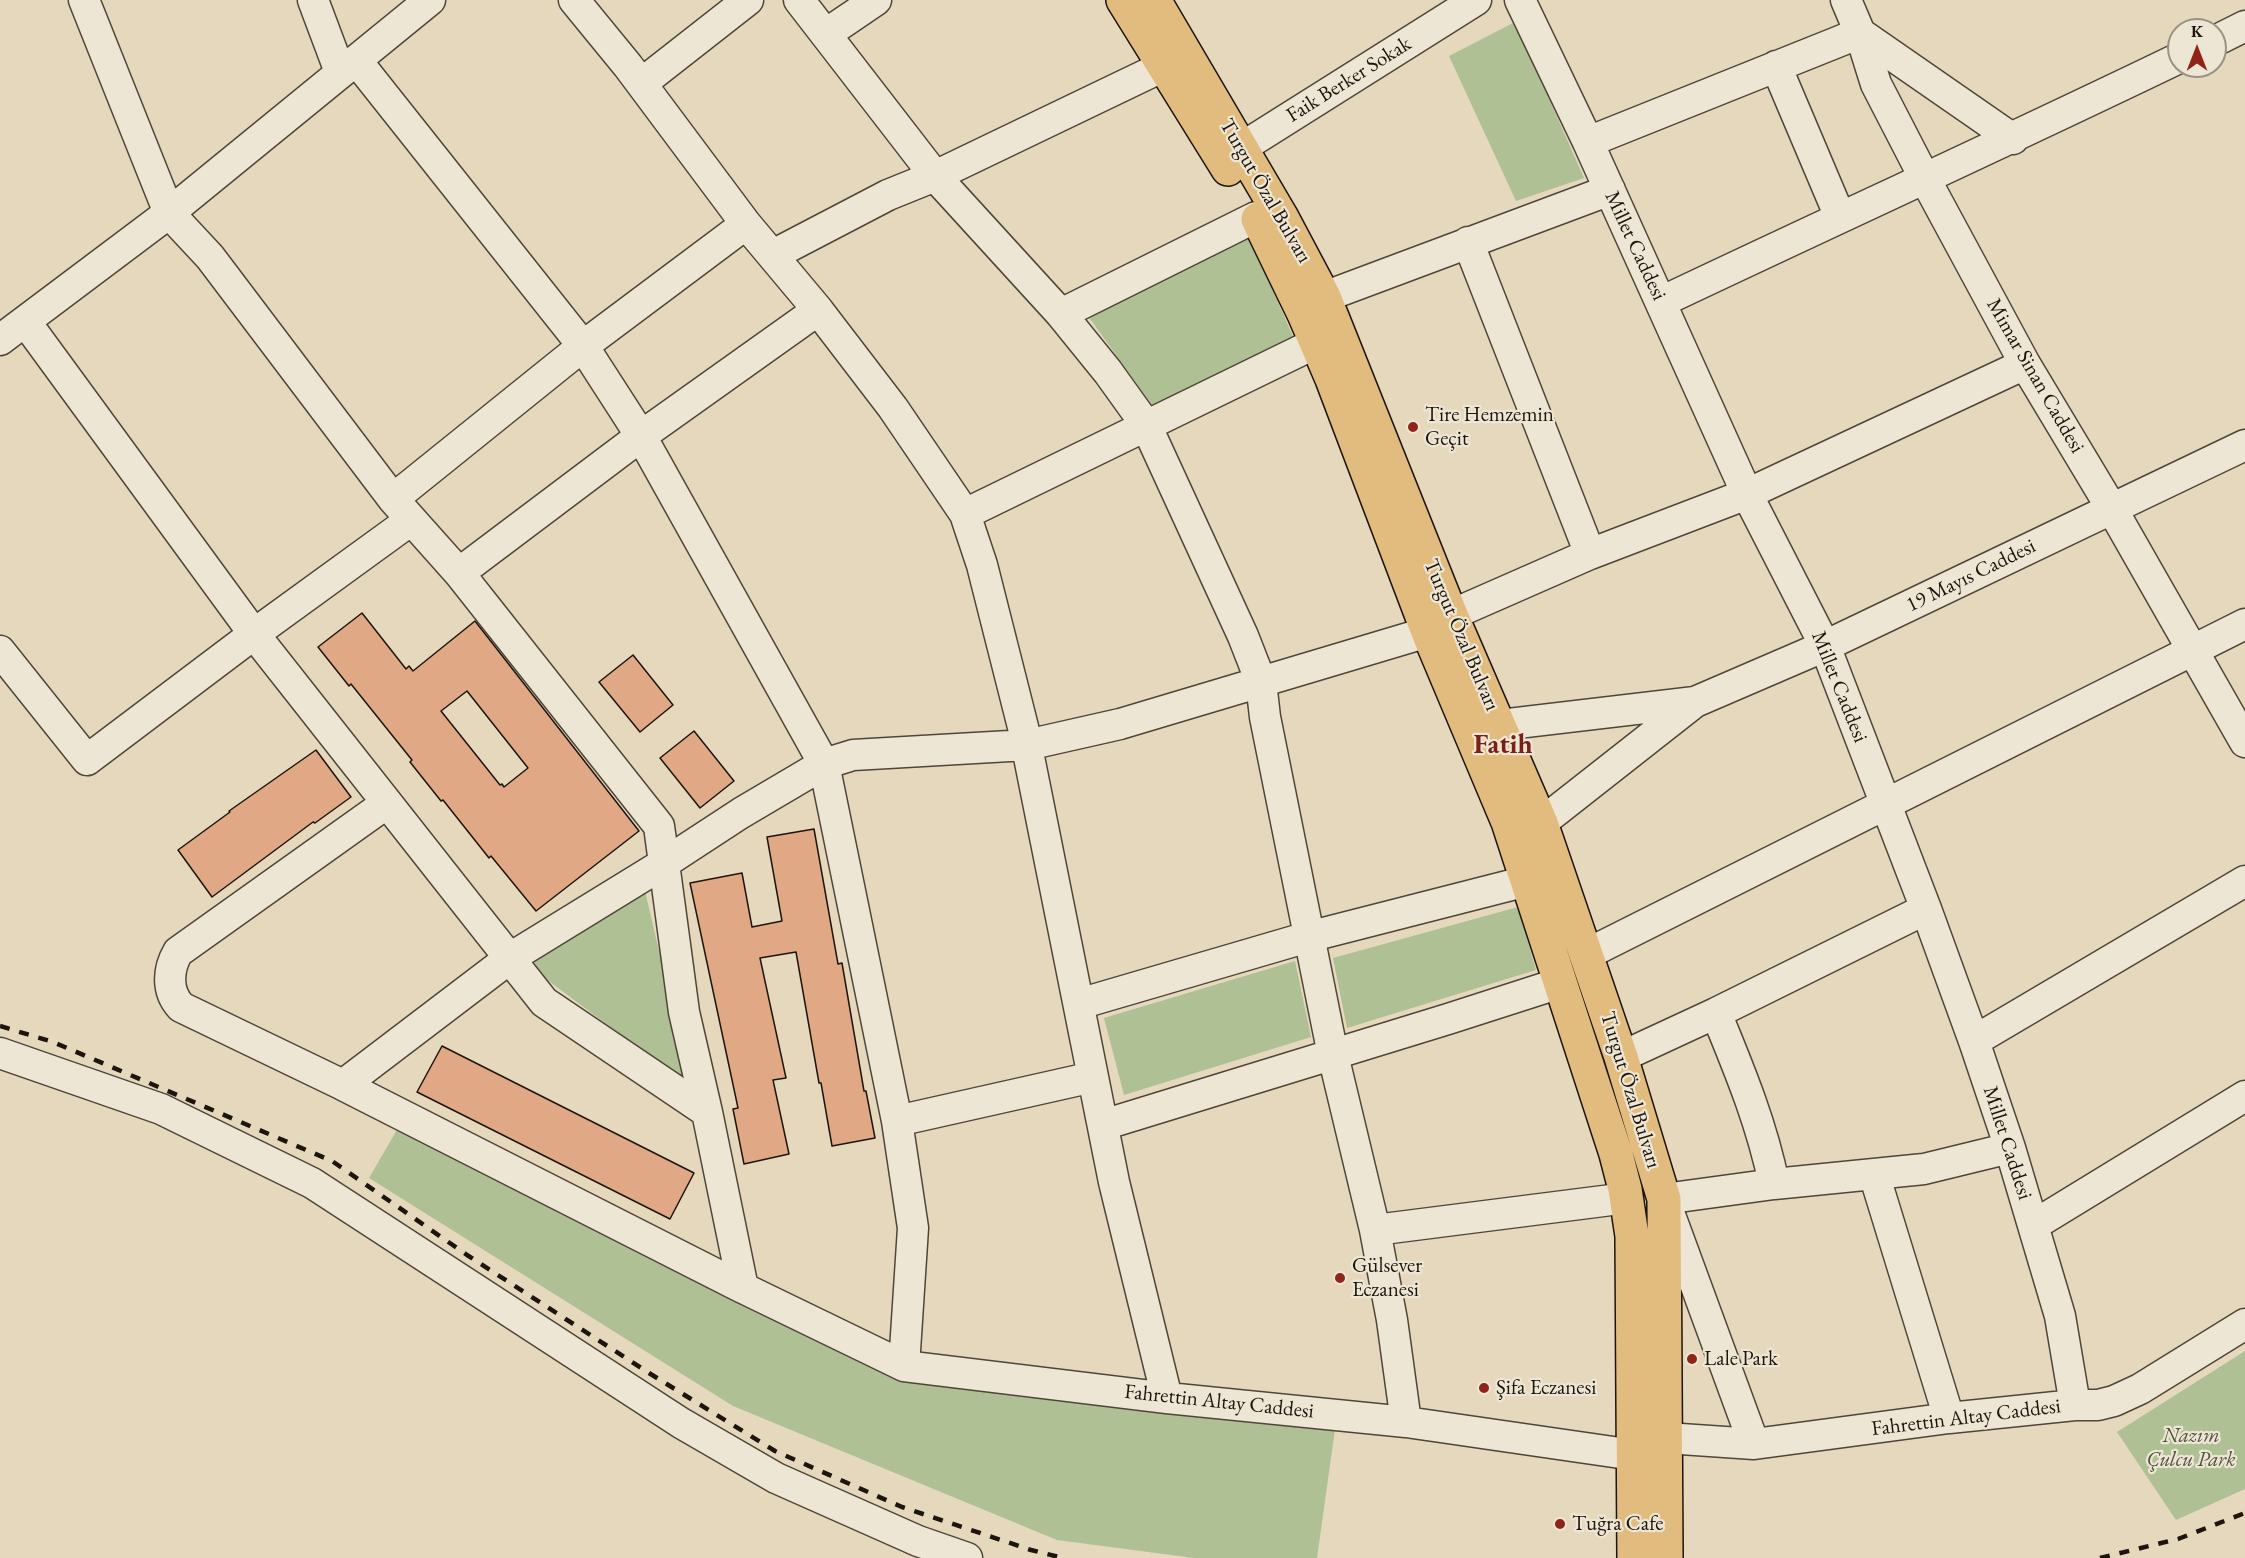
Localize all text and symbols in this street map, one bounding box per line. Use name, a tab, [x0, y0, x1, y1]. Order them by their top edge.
north arrow	[2167, 18, 2227, 78]
text: K	[2191, 21, 2203, 42]
street label: Faik Berker Sokak	[1282, 32, 1416, 128]
street label: Turgut Özal Bulvarı	[1213, 114, 1317, 268]
street label: Millet Caddesi	[1599, 187, 1671, 305]
street label: Mimar Sinan Caddesi	[1981, 294, 2089, 458]
place label: Tire Hemzemin Geçit	[1425, 402, 1554, 452]
marker: Tire Hemzemin Geçit	[1406, 420, 1420, 434]
street label: 19 Mayıs Caddesi	[1902, 534, 2040, 618]
street label: Turgut Özal Bulvarı	[1418, 555, 1504, 715]
street label: Millet Caddesi	[1805, 628, 1873, 746]
district label: Fatih	[1473, 730, 1533, 762]
street label: Turgut Özal Bulvarı	[1594, 1009, 1666, 1171]
street label: Millet Caddesi	[1977, 1083, 2037, 1203]
place label: Gülsever Eczanesi	[1352, 1253, 1422, 1303]
marker: Gülsever Eczanesi	[1333, 1271, 1347, 1285]
place label: Lale Park	[1704, 1346, 1778, 1372]
marker: Lale Park	[1685, 1352, 1699, 1366]
place label: Şifa Eczanesi	[1496, 1375, 1596, 1401]
street label: Fahrettin Altay Caddesi	[1123, 1380, 1315, 1424]
marker: Şifa Eczanesi	[1477, 1381, 1491, 1395]
street label: Fahrettin Altay Caddesi	[1870, 1394, 2062, 1442]
park label: Nazım Çulcu Park	[2146, 1423, 2236, 1473]
place label: Tuğra Cafe	[1572, 1511, 1663, 1537]
marker: Tuğra Cafe	[1553, 1517, 1567, 1531]

